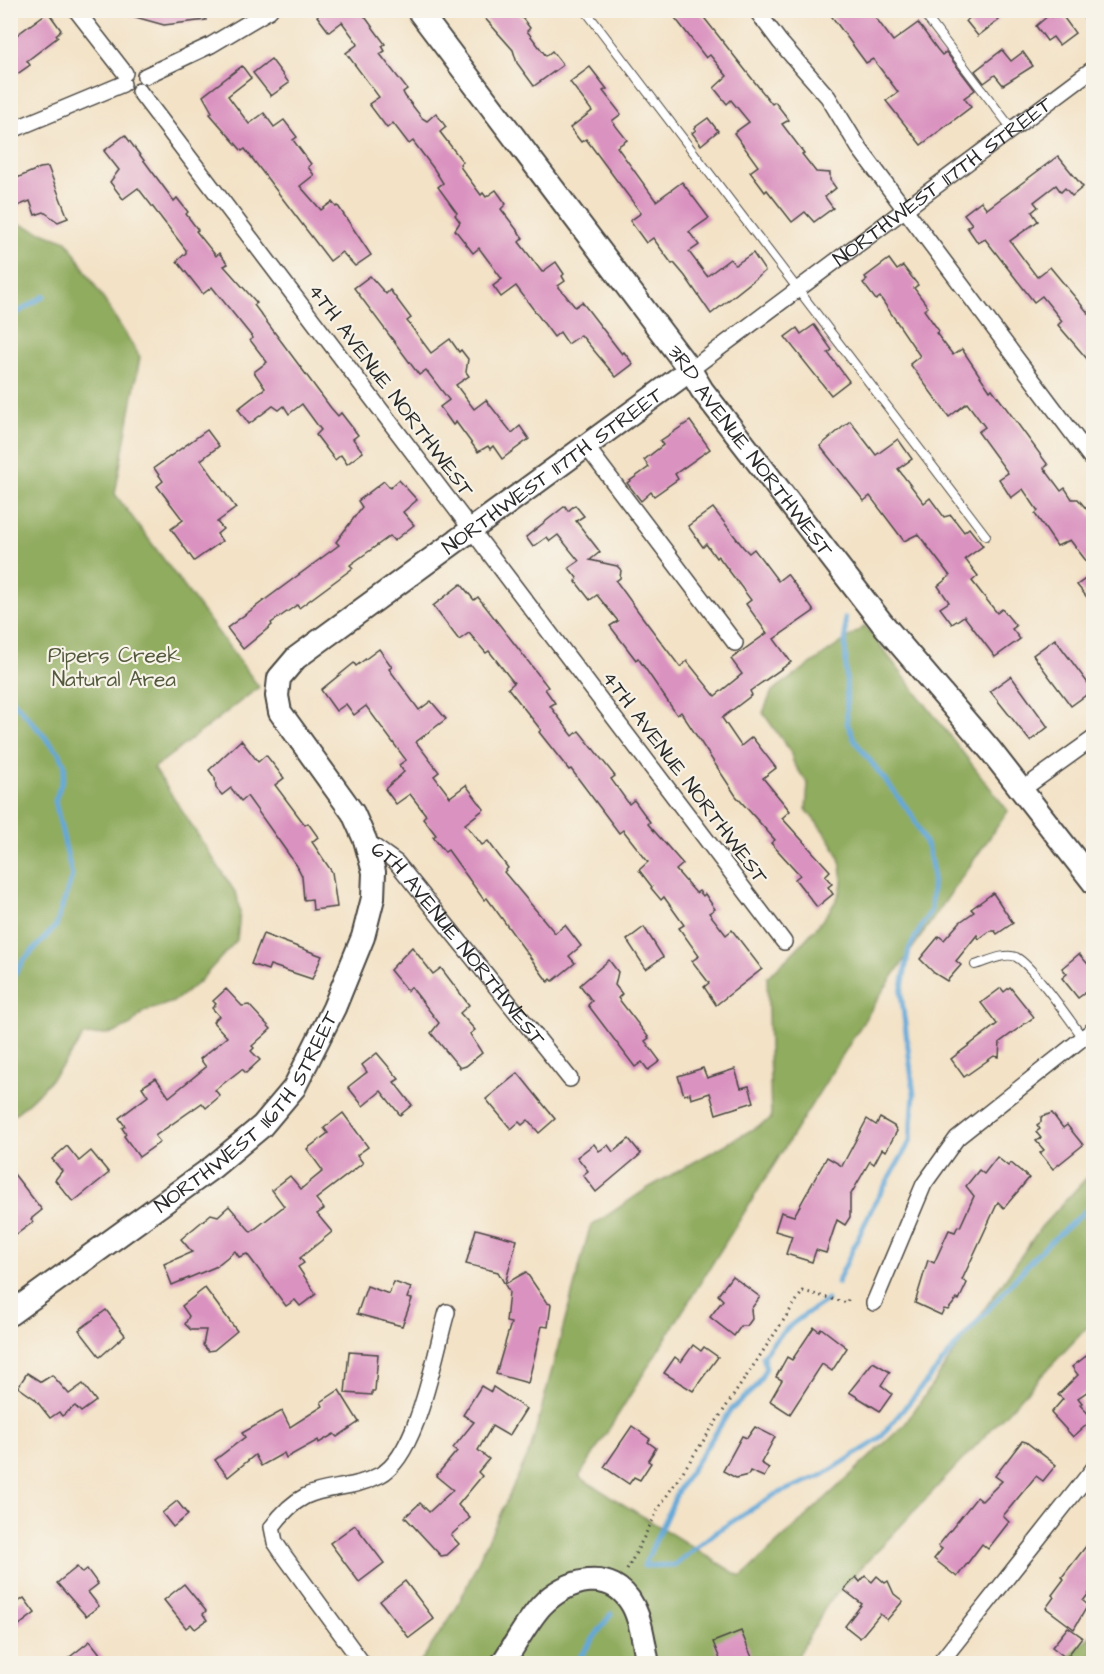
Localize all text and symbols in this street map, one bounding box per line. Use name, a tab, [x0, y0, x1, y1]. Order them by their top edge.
street label: NORTHWEST 117TH STREET	[827, 90, 1059, 273]
street label: 4TH AVENUE NORTHWEST	[301, 278, 481, 504]
street label: 3RD AVENUE NORTHWEST	[661, 338, 840, 564]
street label: NORTHWEST 117TH STREET	[436, 380, 670, 562]
park label: Pipers Creek Natural Area	[48, 641, 180, 694]
street label: 4TH AVENUE NORTHWEST	[595, 665, 775, 891]
street label: 6TH AVENUE NORTHWEST	[365, 835, 552, 1053]
street label: NORTHWEST 116TH STREET	[149, 1005, 346, 1220]

